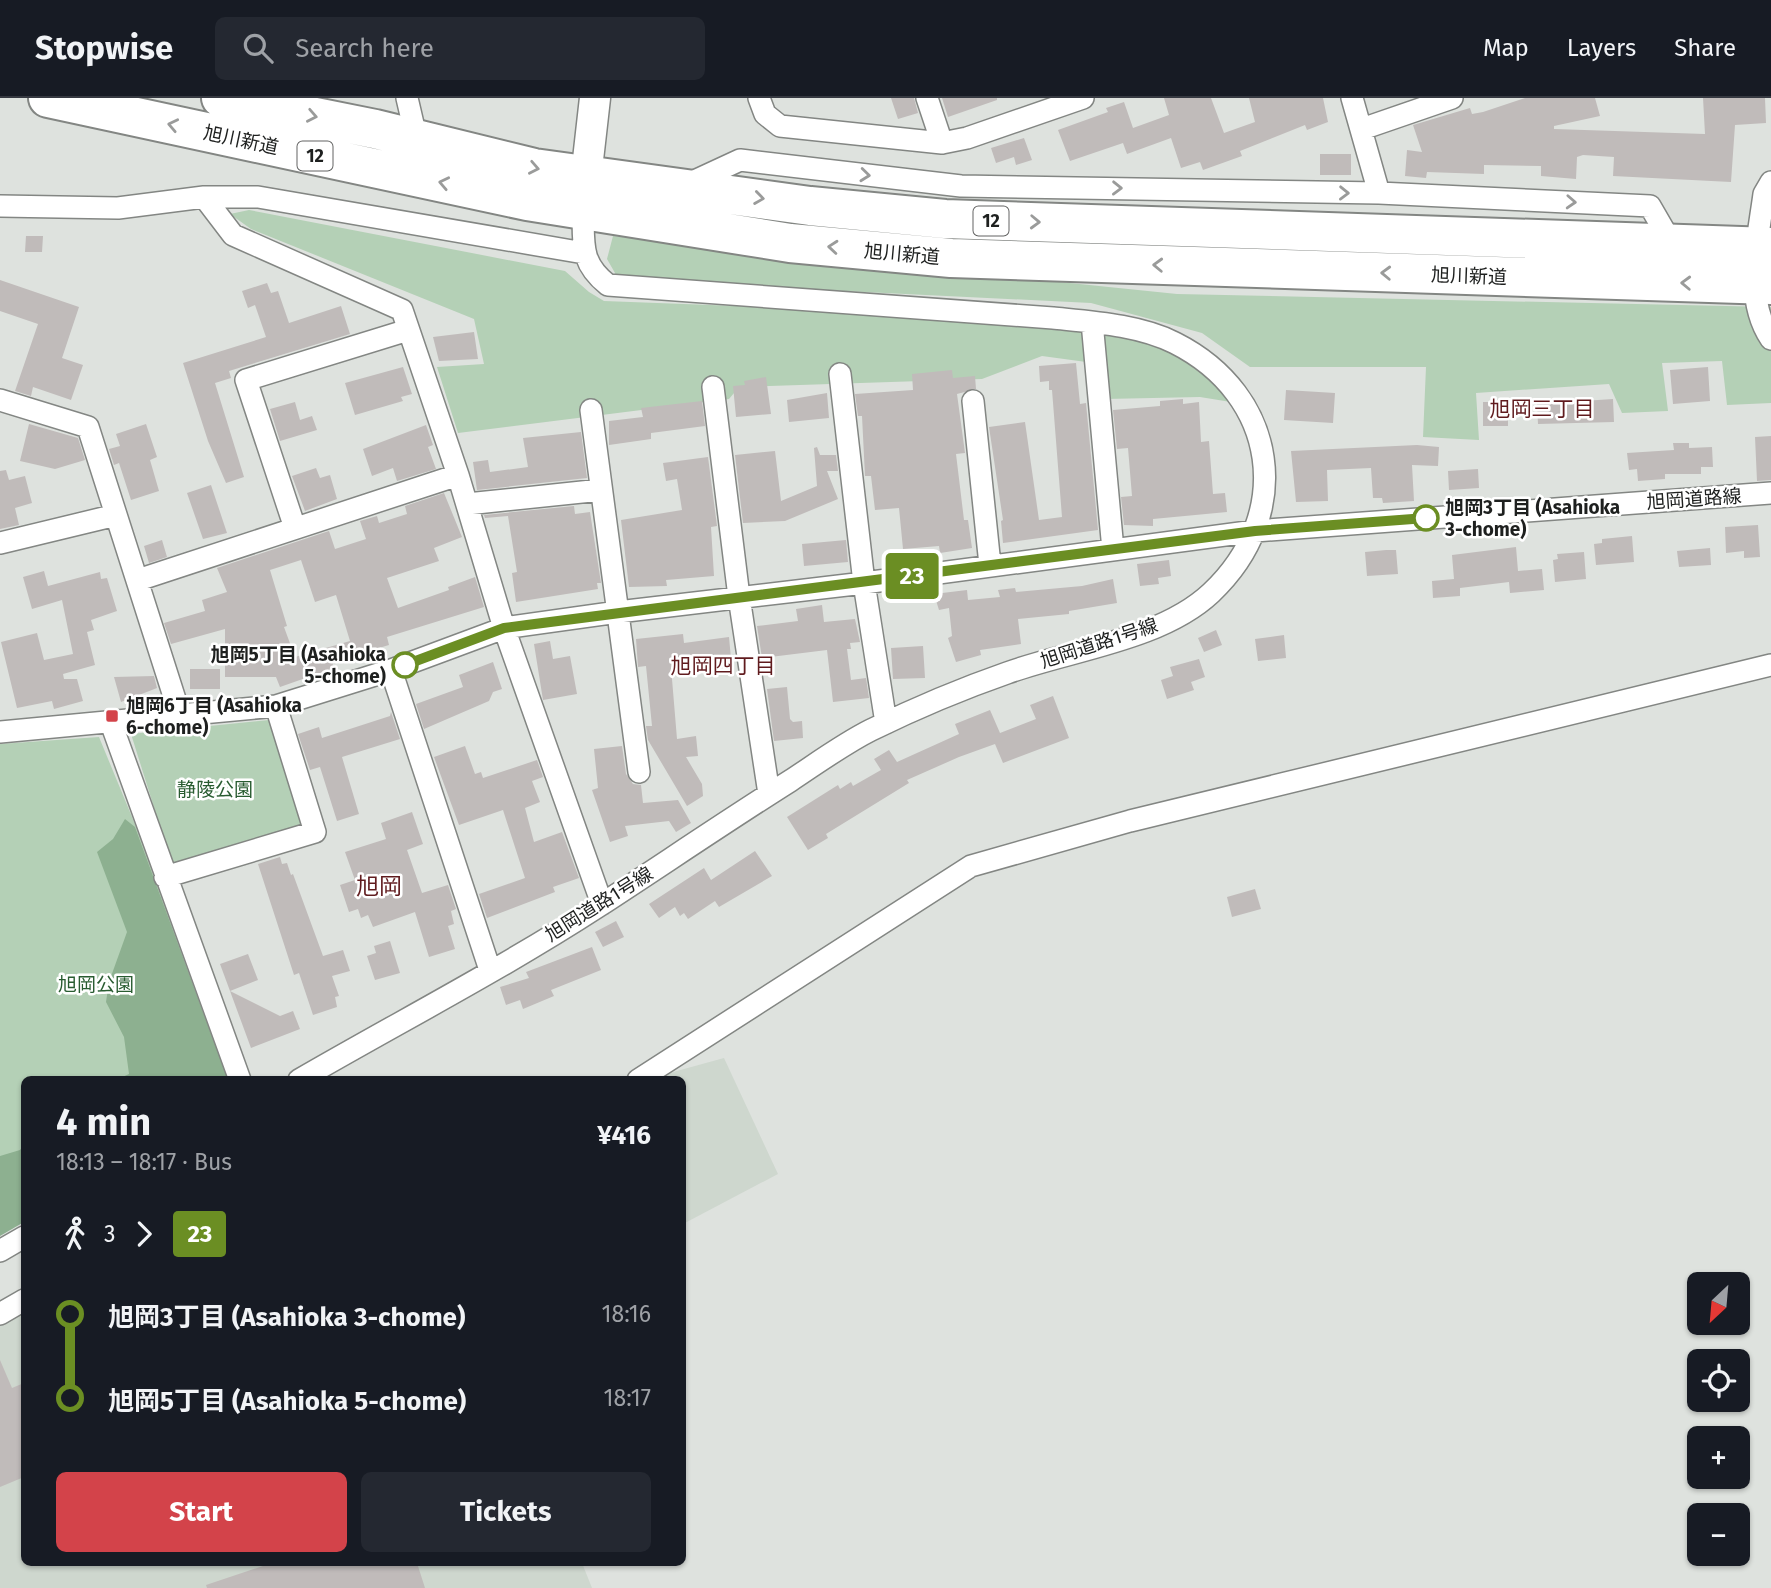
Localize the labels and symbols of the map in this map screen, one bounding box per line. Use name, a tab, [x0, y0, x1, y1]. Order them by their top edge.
one-way arrow	[306, 108, 318, 123]
one-way arrow	[167, 119, 179, 133]
street label: 旭川新道	[201, 121, 281, 159]
road number: 12	[298, 142, 332, 170]
one-way arrow	[528, 159, 540, 174]
one-way arrow	[859, 167, 871, 182]
one-way arrow	[438, 177, 450, 192]
one-way arrow	[1111, 181, 1122, 196]
one-way arrow	[1339, 185, 1350, 200]
one-way arrow	[753, 191, 765, 206]
one-way arrow	[1566, 195, 1577, 210]
road number: 12	[974, 207, 1009, 236]
one-way arrow	[1030, 214, 1040, 230]
street label: 旭川新道	[863, 239, 941, 269]
one-way arrow	[828, 240, 839, 255]
one-way arrow	[1153, 258, 1164, 273]
street label: 旭川新道	[1431, 263, 1507, 289]
one-way arrow	[1380, 265, 1391, 280]
one-way arrow	[1681, 275, 1691, 291]
district label: 旭岡三丁目	[1490, 396, 1595, 422]
street label: 旭岡道路線	[1646, 484, 1742, 514]
place label: 旭岡3丁目 (Asahioka 3-chome)	[1444, 496, 1620, 541]
marker: 旭岡3丁目 (Asahioka 3-chome)	[1413, 505, 1439, 531]
line badge: 23	[880, 553, 944, 599]
street label: 旭岡道路1号線	[1037, 613, 1161, 673]
place label: 旭岡5丁目 (Asahioka 5-chome)	[210, 643, 386, 688]
marker: 旭岡5丁目 (Asahioka 5-chome)	[392, 652, 418, 678]
district label: 旭岡四丁目	[671, 653, 776, 679]
place label: 旭岡6丁目 (Asahioka 6-chome)	[126, 694, 302, 739]
marker: 旭岡6丁目 (Asahioka 6-chome)	[104, 708, 120, 724]
park label: 静陵公園	[177, 778, 253, 801]
street label: 旭岡道路1号線	[541, 862, 657, 946]
district label: 旭岡	[356, 872, 402, 900]
park label: 旭岡公園	[58, 973, 134, 996]
north arrow	[1687, 1272, 1750, 1335]

